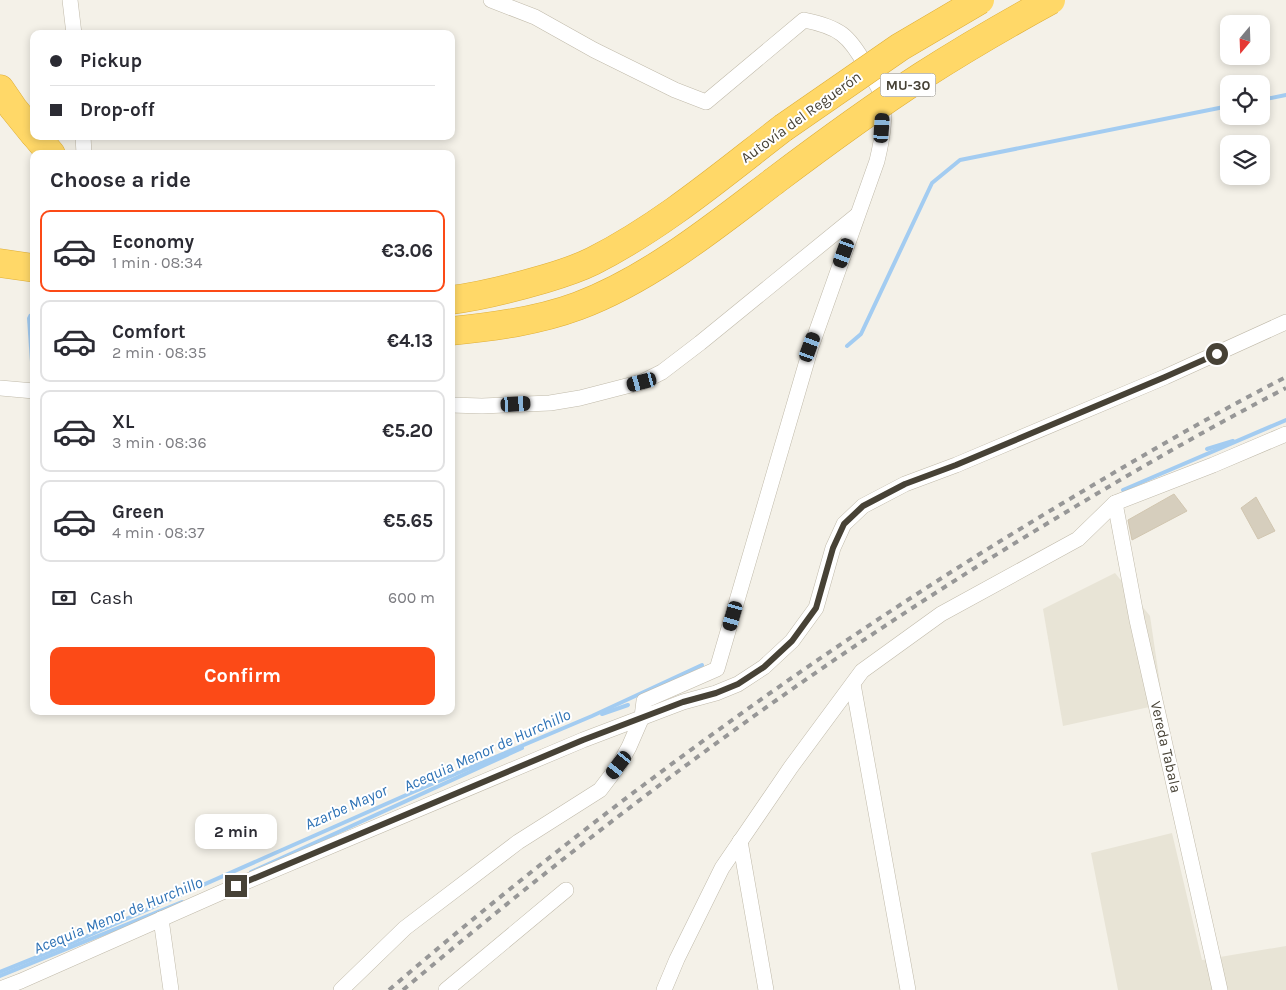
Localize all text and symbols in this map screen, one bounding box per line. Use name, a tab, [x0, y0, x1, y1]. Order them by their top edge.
north arrow	[1220, 15, 1270, 65]
map controls	[1220, 15, 1270, 185]
text: Pickup	[80, 50, 142, 72]
street label: Autovía del Reguerón	[737, 67, 865, 167]
road number: MU-30	[880, 74, 936, 96]
button: locate	[1220, 75, 1270, 125]
text: Drop-off	[80, 99, 155, 121]
car	[873, 113, 890, 143]
button: layers	[1220, 135, 1270, 185]
text: Choose a ride	[50, 167, 191, 193]
icon: car	[52, 229, 97, 274]
text: Economy	[112, 231, 194, 253]
car	[831, 236, 856, 270]
text: €3.06	[382, 240, 433, 262]
text: 1 min · 08:34	[112, 253, 202, 272]
icon: car	[52, 319, 97, 364]
text: Comfort	[112, 321, 186, 343]
text: €4.13	[387, 330, 433, 352]
car	[797, 330, 822, 364]
text: 2 min · 08:35	[112, 343, 206, 362]
route start	[1206, 343, 1228, 365]
car	[625, 371, 658, 393]
car	[500, 396, 531, 412]
icon: car	[52, 409, 97, 454]
text: XL	[112, 411, 134, 433]
text: €5.20	[382, 420, 433, 442]
text: 3 min · 08:36	[112, 433, 207, 452]
icon: car	[52, 499, 97, 544]
text: Green	[112, 501, 164, 523]
text: €5.65	[383, 510, 433, 532]
text: 4 min · 08:37	[112, 523, 205, 542]
icon: cash	[50, 584, 78, 612]
text: Cash	[90, 587, 134, 609]
text: 600 m	[388, 588, 435, 607]
car	[721, 600, 744, 632]
button: Confirm	[50, 647, 435, 705]
street label: Vereda Tabala	[1147, 699, 1185, 795]
water label: Acequia Menor de Hurchillo	[401, 705, 574, 795]
car	[603, 749, 634, 781]
water label: Azarbe Mayor	[302, 780, 391, 834]
callout: 2 min	[195, 814, 277, 848]
text: 2 min	[214, 822, 258, 841]
water label: Acequia Menor de Hurchillo	[31, 872, 205, 958]
route end	[225, 875, 247, 897]

